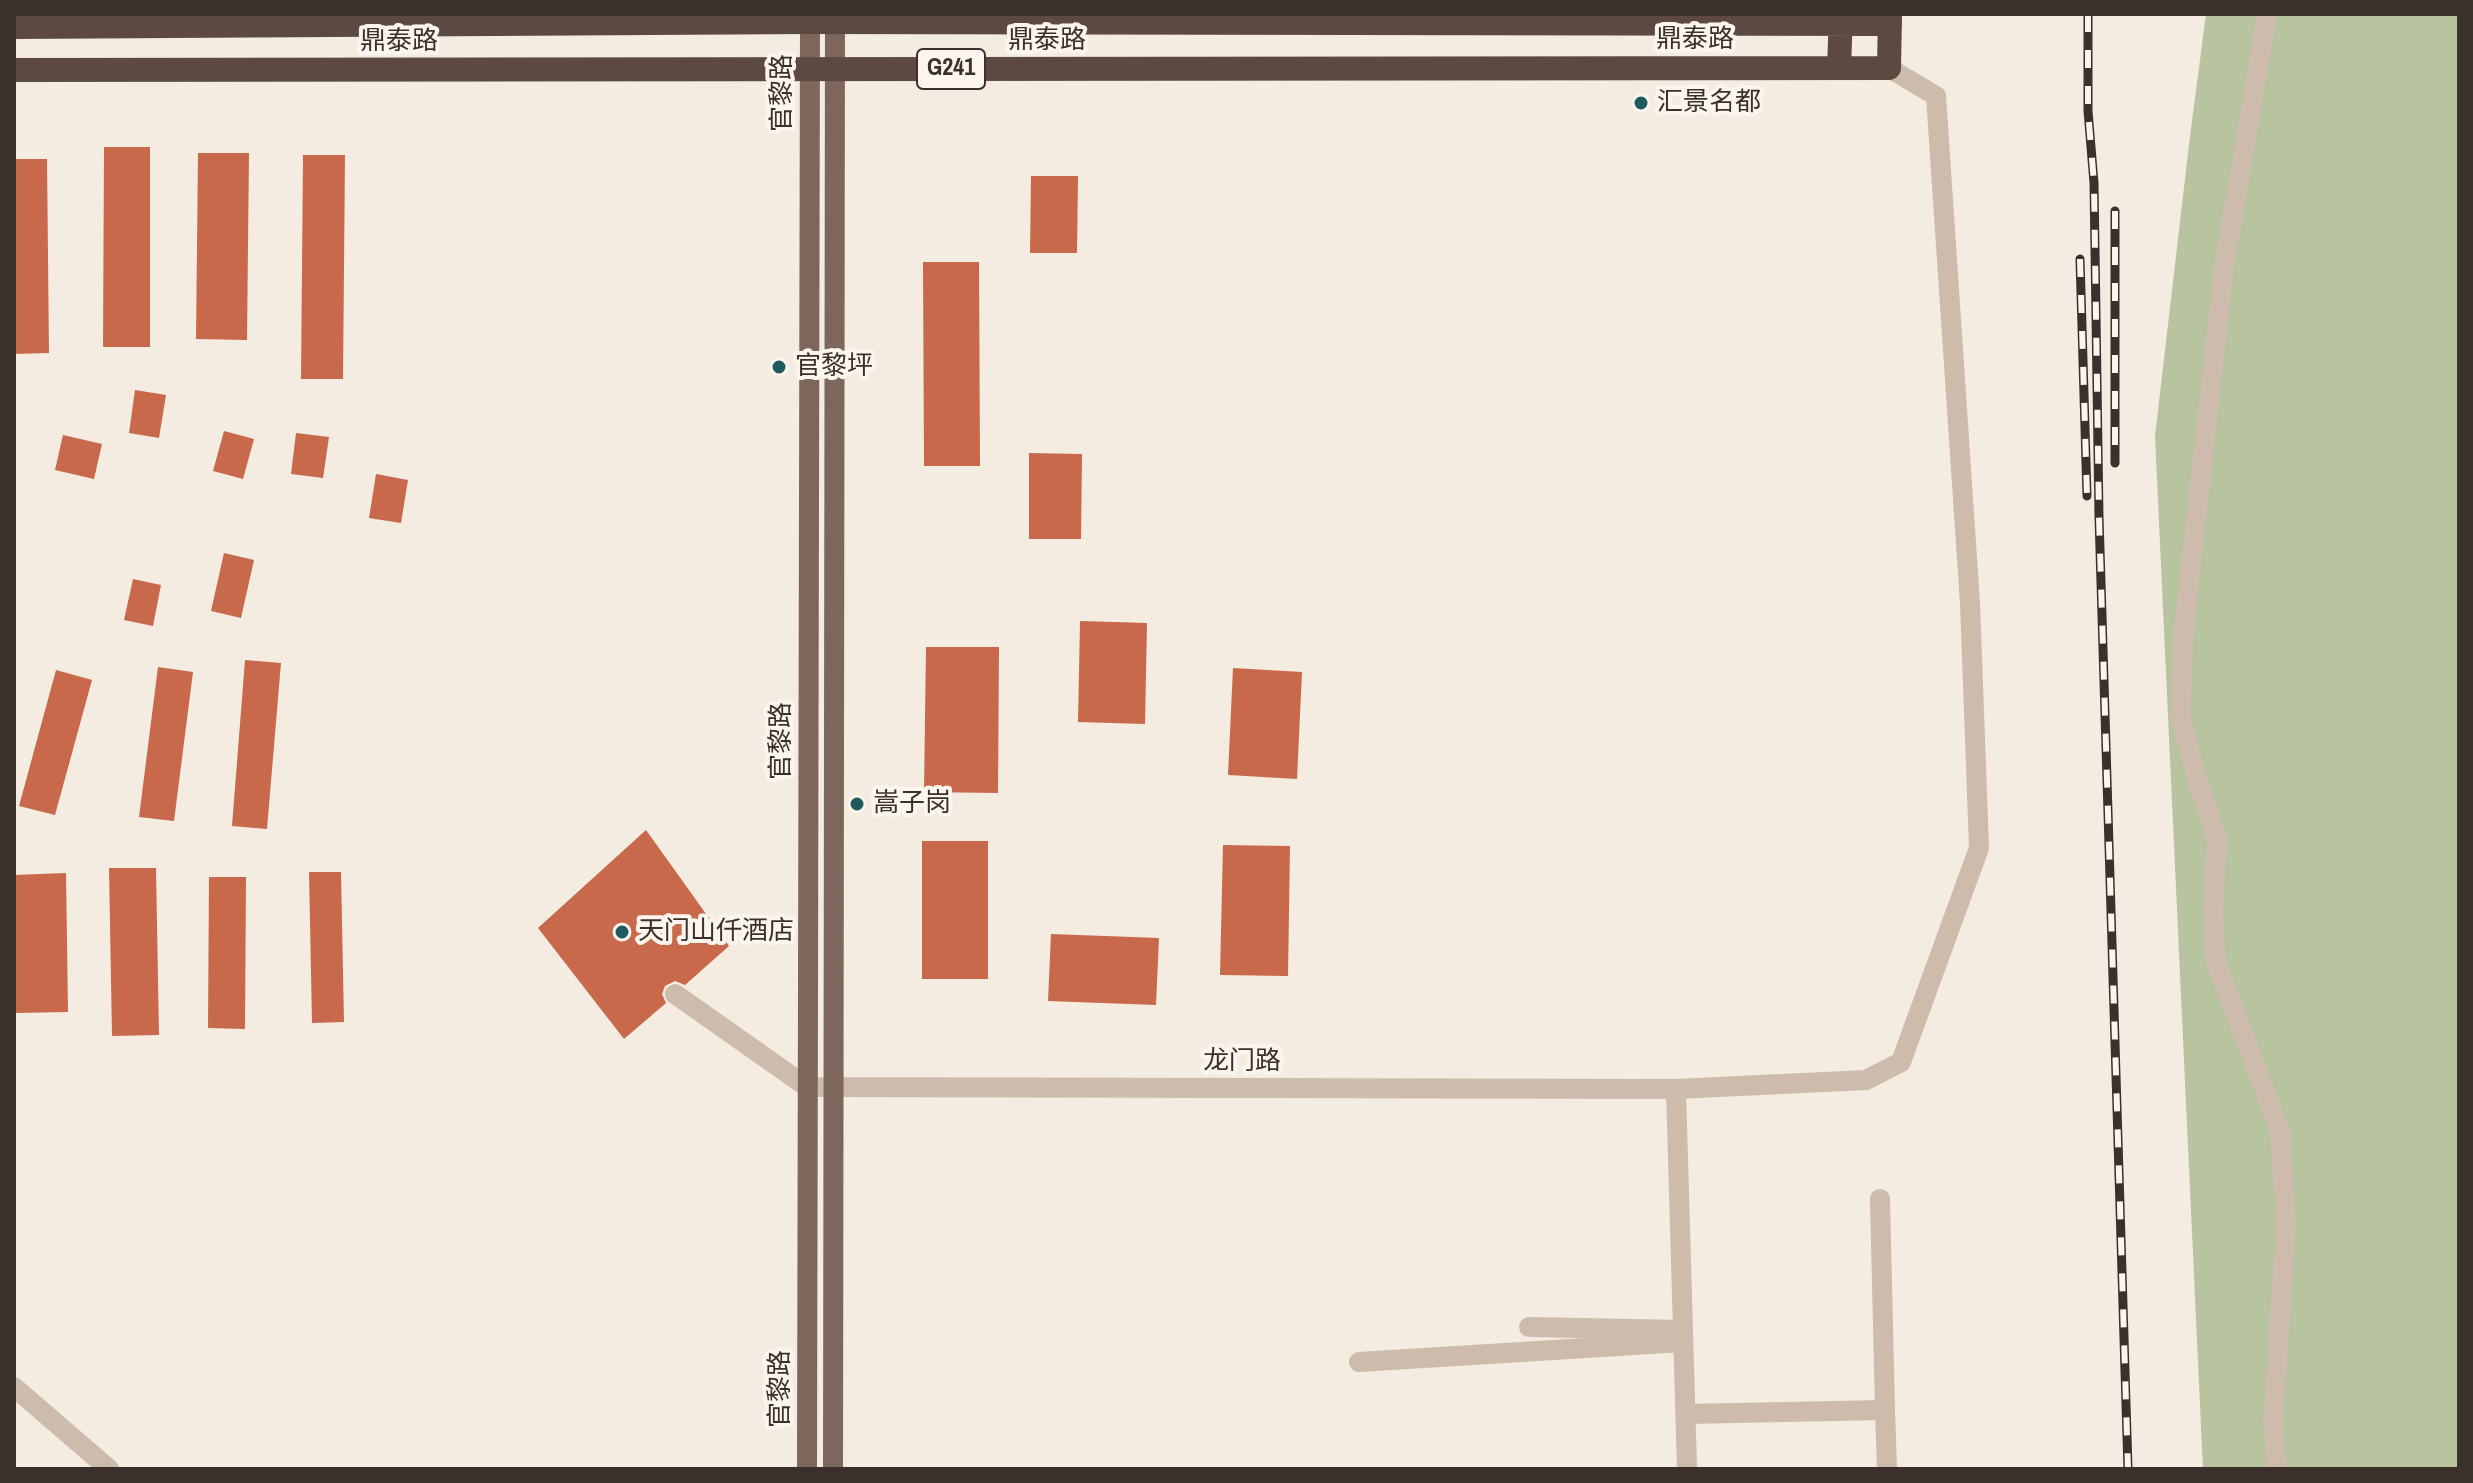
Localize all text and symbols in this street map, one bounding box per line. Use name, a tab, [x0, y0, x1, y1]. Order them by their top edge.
street label: 鼎泰路	[1656, 24, 1734, 56]
street label: 鼎泰路	[1008, 25, 1086, 57]
street label: 鼎泰路	[360, 26, 438, 58]
road number: G241	[917, 49, 985, 89]
street label: 官黎路	[767, 54, 799, 132]
place label: 汇景名都	[1657, 87, 1761, 119]
marker: 汇景名都	[1632, 94, 1650, 112]
place label: 官黎坪	[795, 351, 873, 383]
marker: 官黎坪	[770, 358, 788, 376]
street label: 官黎路	[766, 702, 798, 780]
place label: 嵩子岗	[873, 788, 951, 820]
marker: 嵩子岗	[848, 795, 866, 813]
place label: 天门山仟酒店	[638, 916, 794, 948]
marker: 天门山仟酒店	[613, 923, 631, 941]
street label: 龙门路	[1203, 1046, 1281, 1078]
street label: 官黎路	[765, 1350, 797, 1428]

